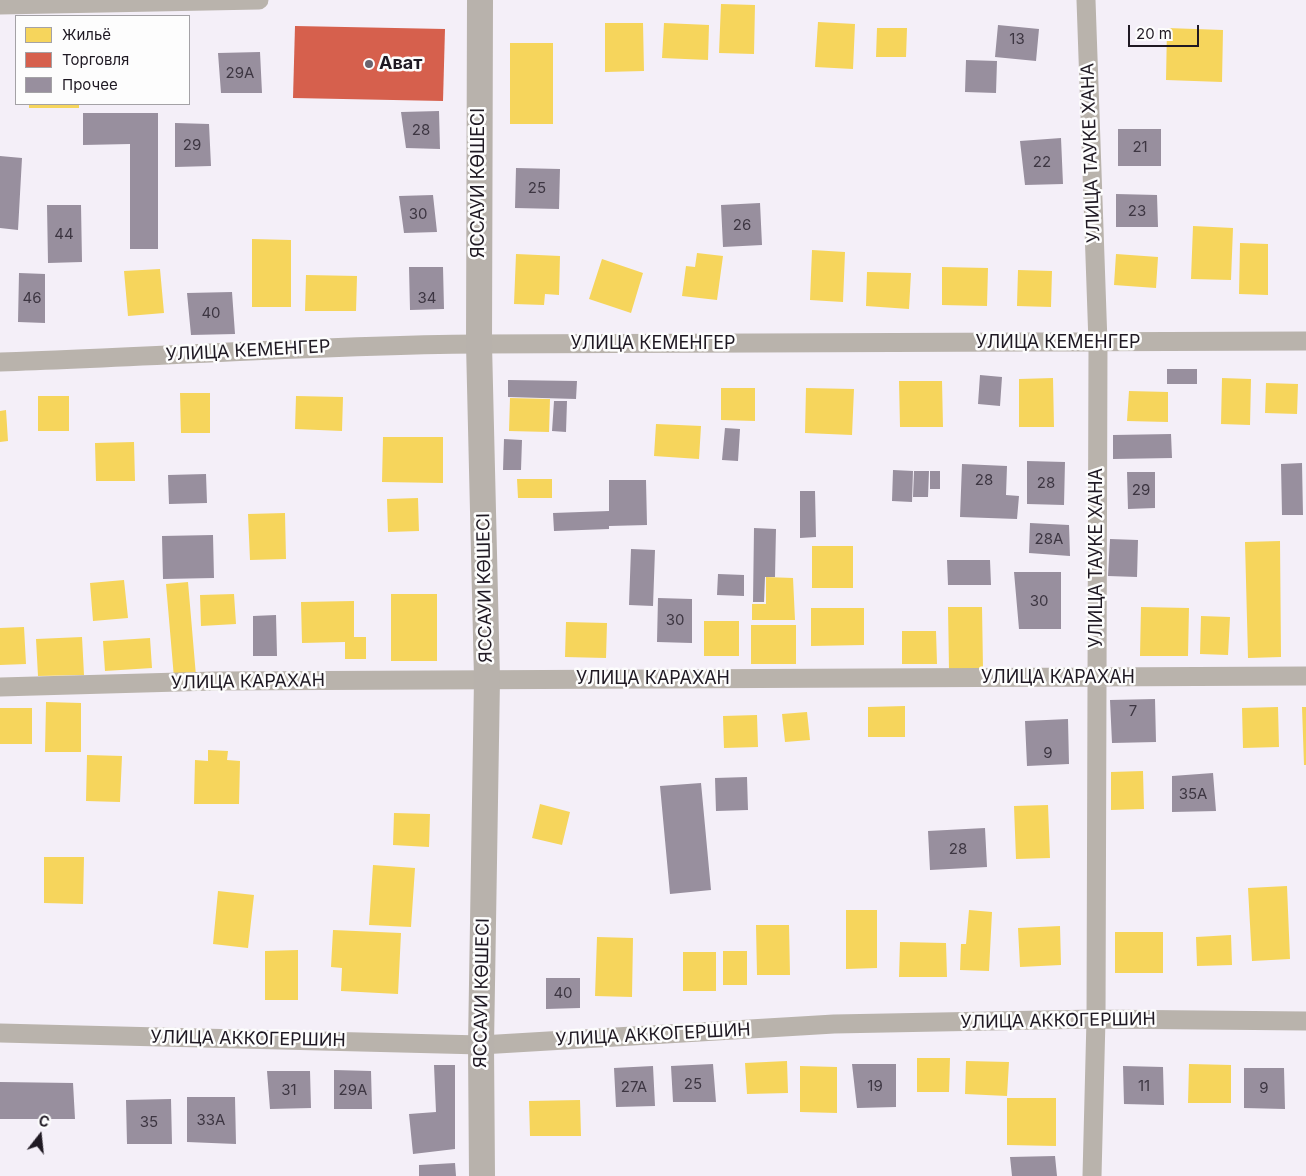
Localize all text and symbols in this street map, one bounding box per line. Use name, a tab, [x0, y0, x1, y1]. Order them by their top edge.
legend	[15, 15, 190, 105]
scale bar	[1131, 15, 1202, 47]
text: 20 m	[1136, 24, 1172, 43]
text: Жильё	[62, 25, 111, 44]
house number: 13	[1009, 30, 1025, 48]
text: Торговля	[62, 50, 129, 69]
place label: Ават	[379, 53, 422, 75]
marker: Ават	[363, 58, 375, 70]
street label: УЛИЦА ТАУКЕ ХАНА	[1077, 63, 1105, 243]
house number: 29А	[226, 64, 254, 82]
text: Прочее	[62, 75, 118, 94]
street label: ЯССАУИ КӨШЕСІ	[468, 108, 490, 258]
house number: 28	[412, 121, 430, 139]
house number: 29	[183, 136, 201, 154]
house number: 21	[1132, 138, 1148, 156]
house number: 22	[1033, 153, 1051, 171]
house number: 25	[528, 179, 546, 197]
house number: 23	[1128, 202, 1146, 220]
house number: 30	[409, 205, 427, 223]
house number: 26	[733, 216, 751, 234]
house number: 44	[54, 225, 74, 243]
house number: 46	[23, 289, 41, 307]
house number: 34	[418, 289, 436, 307]
house number: 40	[201, 304, 221, 322]
street label: УЛИЦА КЕМЕНГЕР	[976, 332, 1140, 354]
street label: УЛИЦА КЕМЕНГЕР	[571, 333, 735, 355]
street label: УЛИЦА КЕМЕНГЕР	[165, 336, 331, 366]
street label: УЛИЦА ТАУКЕ ХАНА	[1086, 468, 1108, 648]
house number: 28	[975, 471, 993, 489]
house number: 28	[1037, 474, 1055, 492]
house number: 29	[1132, 481, 1150, 499]
street label: ЯССАУИ КӨШЕСІ	[473, 513, 497, 663]
house number: 28А	[1035, 530, 1063, 548]
house number: 30	[1030, 592, 1048, 610]
house number: 30	[666, 611, 684, 629]
street label: УЛИЦА КАРАХАН	[981, 667, 1135, 689]
street label: УЛИЦА КАРАХАН	[576, 668, 730, 690]
street label: УЛИЦА КАРАХАН	[171, 670, 325, 694]
house number: 7	[1129, 702, 1137, 720]
house number: 9	[1043, 744, 1053, 762]
house number: 35А	[1179, 785, 1207, 803]
house number: 28	[949, 840, 967, 858]
street label: ЯССАУИ КӨШЕСІ	[470, 918, 494, 1068]
house number: 40	[553, 984, 573, 1002]
street label: УЛИЦА АККОГЕРШИН	[960, 1008, 1156, 1034]
street label: УЛИЦА АККОГЕРШИН	[555, 1019, 751, 1051]
street label: УЛИЦА АККОГЕРШИН	[150, 1026, 346, 1052]
house number: 25	[684, 1075, 702, 1093]
house number: 19	[867, 1077, 883, 1095]
house number: 11	[1138, 1077, 1150, 1095]
house number: 27А	[621, 1078, 647, 1096]
house number: 9	[1259, 1079, 1269, 1097]
house number: 31	[281, 1081, 297, 1099]
house number: 29А	[339, 1081, 367, 1099]
north arrow	[15, 1111, 65, 1161]
text: С	[37, 1111, 52, 1131]
house number: 33А	[197, 1111, 225, 1129]
house number: 35	[140, 1113, 158, 1131]

